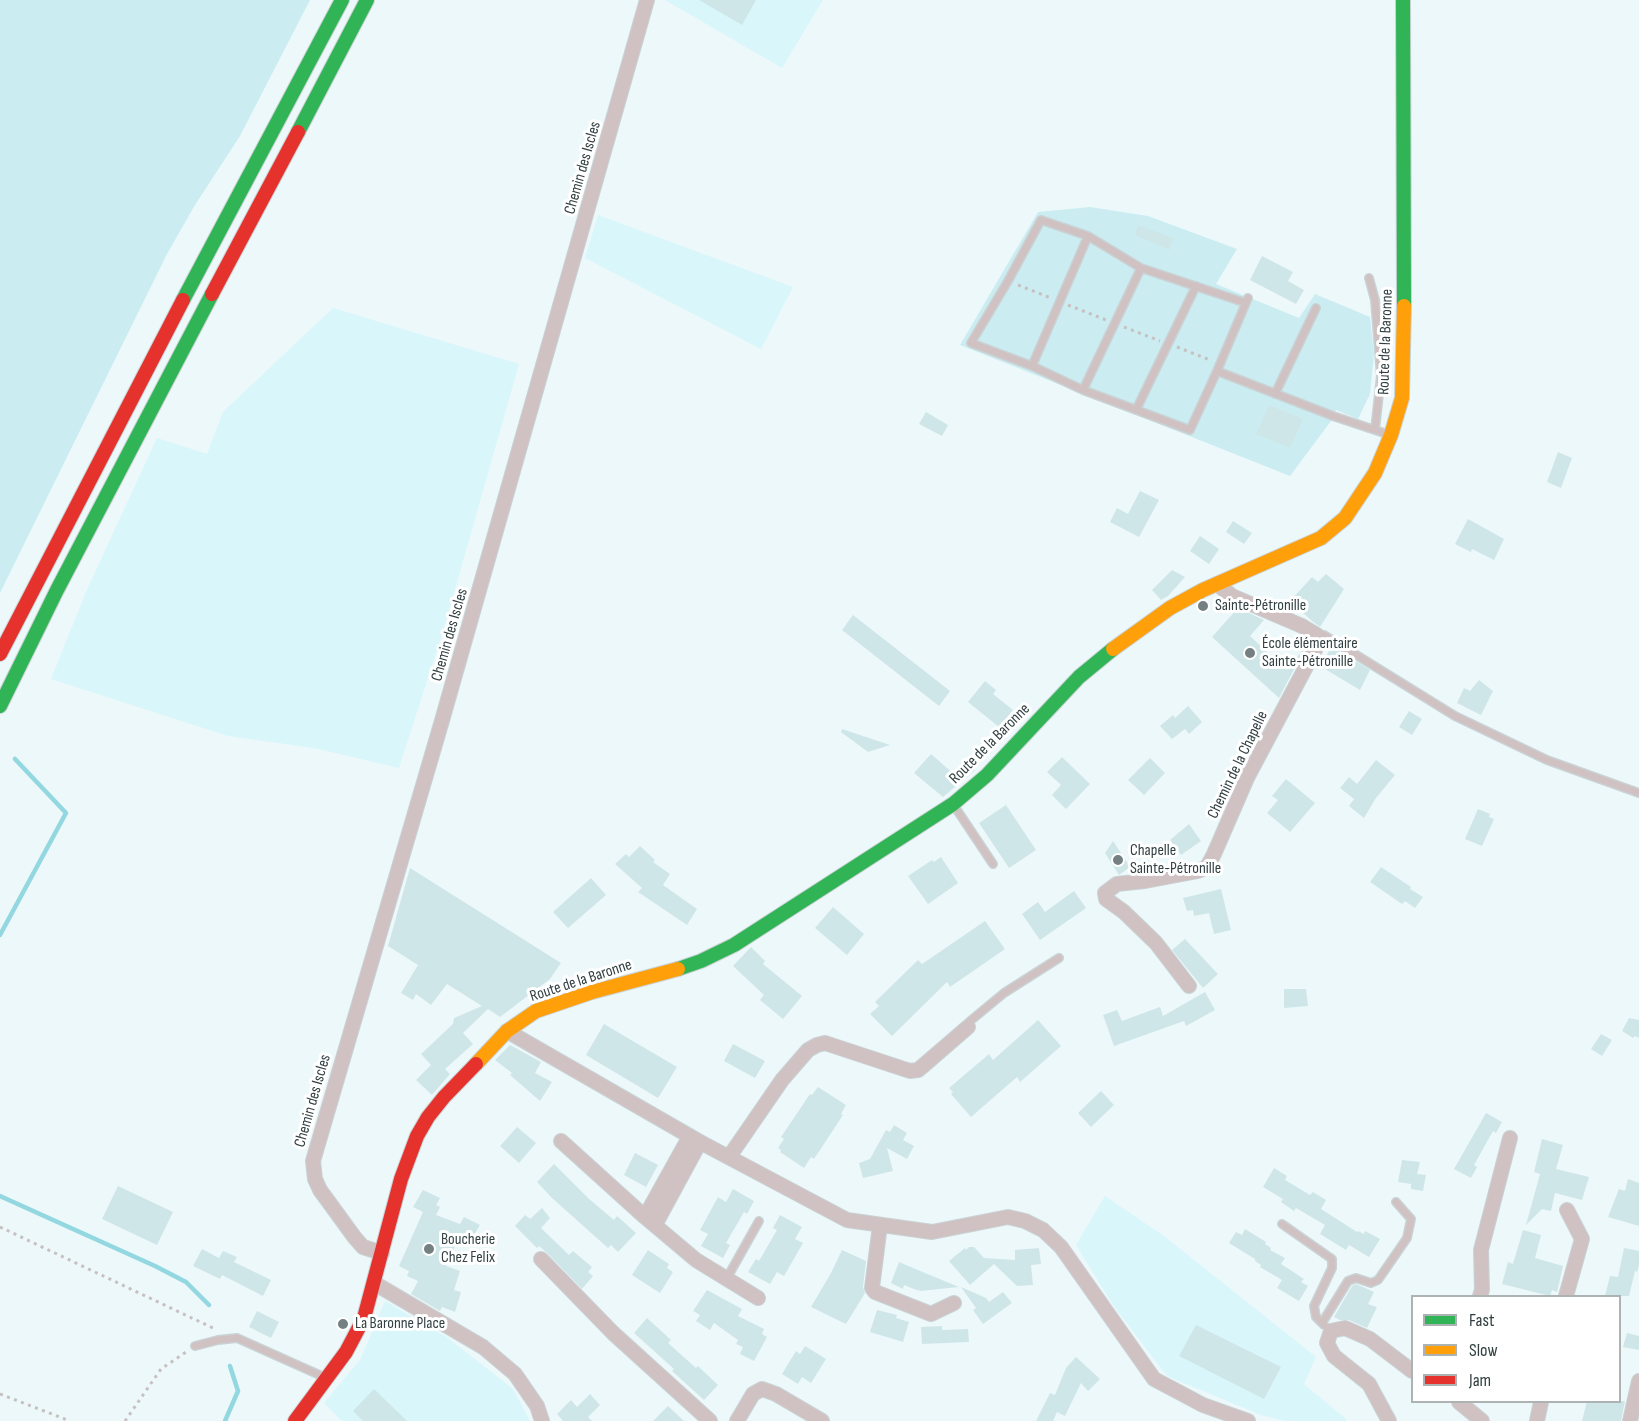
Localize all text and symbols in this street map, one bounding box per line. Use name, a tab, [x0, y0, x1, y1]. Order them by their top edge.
street label: Chemin des Iscles	[561, 119, 605, 217]
street label: Route de la Baronne	[1375, 289, 1397, 395]
street label: Chemin des Iscles	[428, 586, 472, 684]
place label: Sainte-Pétronille	[1215, 596, 1306, 616]
marker: Sainte-Pétronille	[1196, 599, 1210, 613]
place label: École élémentaire Sainte-Pétronille	[1262, 634, 1358, 672]
marker: École élémentaire Sainte-Pétronille	[1243, 646, 1257, 660]
street label: Route de la Baronne	[946, 700, 1034, 788]
street label: Chemin de la Chapelle	[1204, 708, 1272, 822]
place label: Chapelle Sainte-Pétronille	[1130, 841, 1221, 879]
marker: Chapelle Sainte-Pétronille	[1111, 853, 1125, 867]
street label: Route de la Baronne	[528, 955, 634, 1007]
street label: Chemin des Iscles	[291, 1052, 335, 1150]
place label: Boucherie Chez Felix	[441, 1230, 495, 1268]
marker: Boucherie Chez Felix	[422, 1242, 436, 1256]
legend	[1411, 1295, 1621, 1403]
text: Fast	[1469, 1310, 1494, 1331]
place label: La Baronne Place	[355, 1314, 445, 1334]
marker: La Baronne Place	[336, 1317, 350, 1331]
text: Slow	[1469, 1340, 1498, 1361]
text: Jam	[1469, 1370, 1491, 1391]

